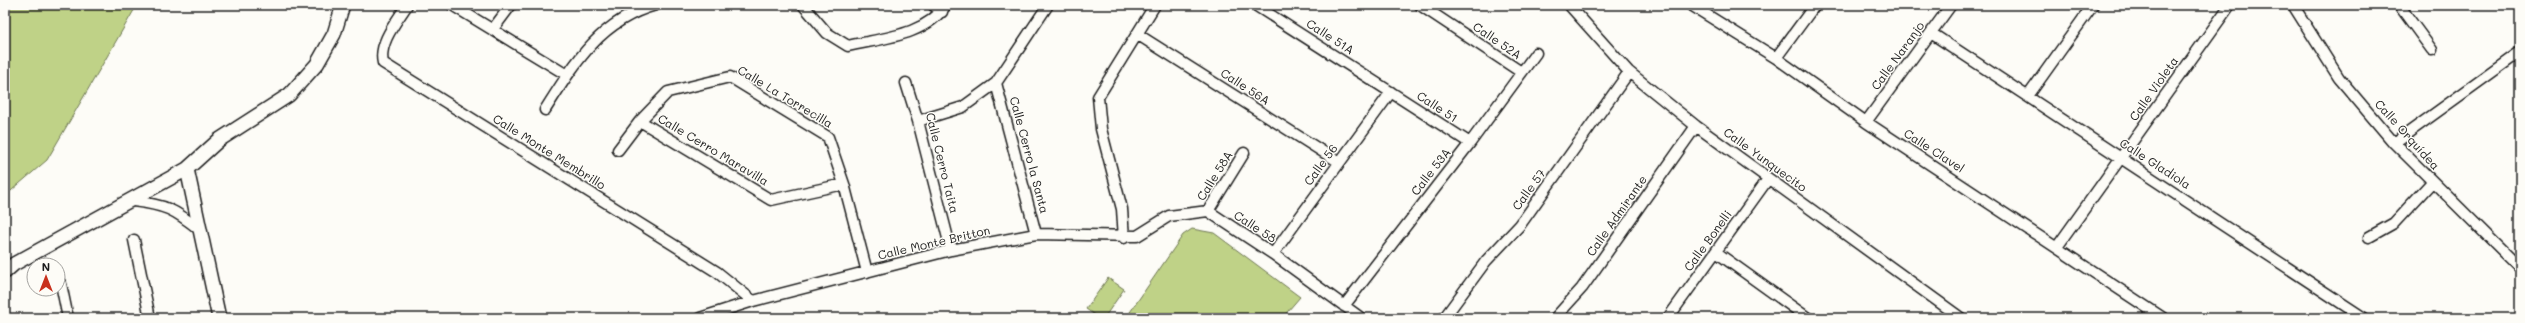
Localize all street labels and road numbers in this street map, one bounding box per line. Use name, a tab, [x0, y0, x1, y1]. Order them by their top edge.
street label: Calle 51A	[1304, 15, 1358, 58]
street label: Calle 52A	[1470, 18, 1525, 62]
street label: Calle Naranjo	[1867, 18, 1927, 93]
street label: Calle Violeta	[2125, 53, 2181, 124]
street label: Calle La Torrecilla	[735, 61, 836, 131]
street label: Calle 56A	[1218, 64, 1273, 108]
street label: Calle 51	[1414, 87, 1461, 125]
street label: Calle Cerro la Santa	[1007, 95, 1053, 215]
street label: Calle Orquídea	[2372, 96, 2444, 173]
street label: Calle Monte Membrillo	[490, 110, 609, 192]
street label: Calle Cerro Maravilla	[655, 110, 772, 189]
street label: Calle Cerro Taita	[923, 111, 963, 215]
street label: Calle Yunquecito	[1721, 124, 1810, 195]
street label: Calle Clavel	[1901, 125, 1968, 176]
street label: Calle Gladiola	[2117, 134, 2194, 192]
street label: Calle 56	[1300, 140, 1341, 188]
street label: Calle 53A	[1407, 145, 1454, 198]
street label: Calle 58A	[1193, 148, 1236, 203]
street label: Calle 57	[1508, 165, 1549, 213]
street label: Calle Admirante	[1582, 172, 1650, 259]
street label: Calle 58	[1231, 206, 1280, 246]
street label: Calle Bonelli	[1680, 207, 1735, 274]
street label: Calle Monte Britton	[876, 221, 991, 263]

